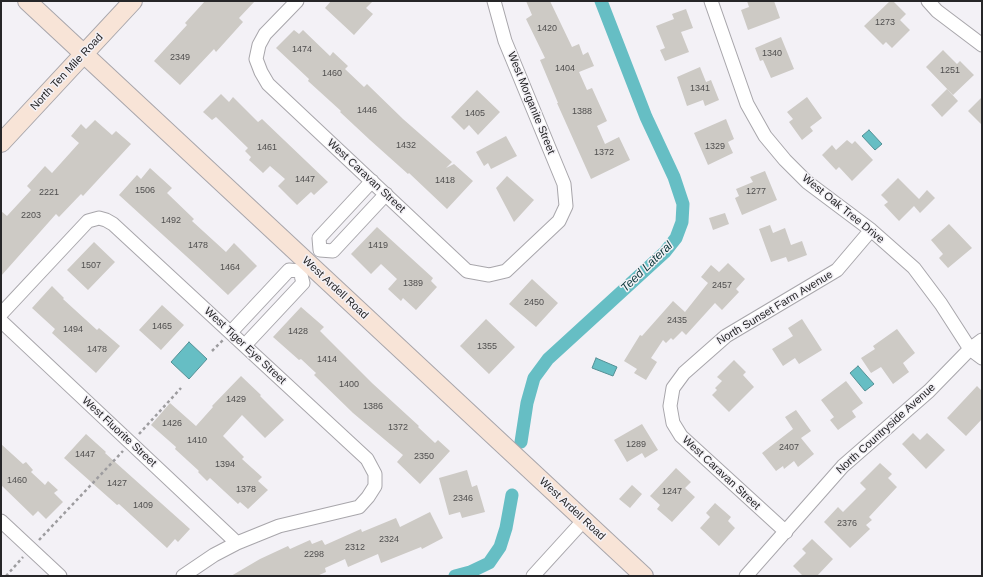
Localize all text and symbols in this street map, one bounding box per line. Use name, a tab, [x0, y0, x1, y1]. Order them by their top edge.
house number: 1273	[875, 18, 895, 28]
house number: 1420	[537, 24, 557, 34]
street label: North Ten Mile Road	[28, 31, 106, 113]
house number: 1474	[292, 45, 312, 55]
house number: 1340	[762, 49, 782, 59]
street label: West Morganite Street	[504, 50, 558, 156]
house number: 2349	[170, 53, 190, 63]
house number: 1404	[555, 64, 575, 74]
house number: 1251	[940, 66, 960, 76]
house number: 1460	[322, 69, 342, 79]
house number: 1341	[690, 84, 710, 94]
house number: 1446	[357, 106, 377, 116]
house number: 1388	[572, 107, 592, 117]
house number: 1405	[465, 109, 485, 119]
street label: West Caravan Street	[324, 136, 408, 216]
house number: 1432	[396, 141, 416, 151]
house number: 1329	[705, 142, 725, 152]
house number: 1461	[257, 143, 277, 153]
house number: 1372	[594, 148, 614, 158]
street label: West Oak Tree Drive	[799, 172, 887, 246]
house number: 1447	[295, 175, 315, 185]
house number: 1418	[435, 176, 455, 186]
house number: 1506	[135, 186, 155, 196]
house number: 1277	[746, 187, 766, 197]
house number: 2221	[39, 188, 59, 198]
house number: 2203	[21, 211, 41, 221]
house number: 1492	[161, 216, 181, 226]
water label: Teed Lateral	[618, 239, 676, 295]
house number: 1478	[188, 241, 208, 251]
house number: 1419	[368, 241, 388, 251]
street label: West Ardell Road	[299, 254, 371, 322]
house number: 1507	[81, 261, 101, 271]
house number: 1464	[220, 263, 240, 273]
street label: North Sunset Farm Avenue	[715, 268, 835, 348]
house number: 1389	[403, 279, 423, 289]
house number: 2457	[712, 281, 732, 291]
house number: 2450	[524, 298, 544, 308]
street label: West Tiger Eye Street	[201, 305, 289, 387]
house number: 2435	[667, 316, 687, 326]
house number: 1465	[152, 322, 172, 332]
house number: 1494	[63, 325, 83, 335]
house number: 1428	[288, 327, 308, 337]
house number: 1355	[477, 342, 497, 352]
house number: 1478	[87, 345, 107, 355]
house number: 1414	[317, 355, 337, 365]
house number: 1400	[339, 380, 359, 390]
street label: North Countryside Avenue	[834, 381, 938, 477]
street label: West Fluorite Street	[79, 394, 159, 470]
house number: 1429	[226, 395, 246, 405]
house number: 1386	[363, 402, 383, 412]
house number: 1426	[162, 419, 182, 429]
house number: 1372	[388, 423, 408, 433]
street label: West Caravan Street	[679, 433, 763, 513]
house number: 1410	[187, 436, 207, 446]
house number: 1289	[626, 440, 646, 450]
house number: 2407	[779, 443, 799, 453]
house number: 1447	[75, 450, 95, 460]
house number: 2350	[414, 452, 434, 462]
house number: 1394	[215, 460, 235, 470]
street label: West Ardell Road	[536, 475, 608, 543]
house number: 1460	[7, 476, 27, 486]
house number: 1427	[107, 479, 127, 489]
house number: 1378	[236, 485, 256, 495]
house number: 1247	[662, 487, 682, 497]
house number: 2346	[453, 494, 473, 504]
house number: 1409	[133, 501, 153, 511]
house number: 2376	[837, 519, 857, 529]
house number: 2324	[379, 535, 399, 545]
house number: 2312	[345, 543, 365, 553]
house number: 2298	[304, 550, 324, 560]

